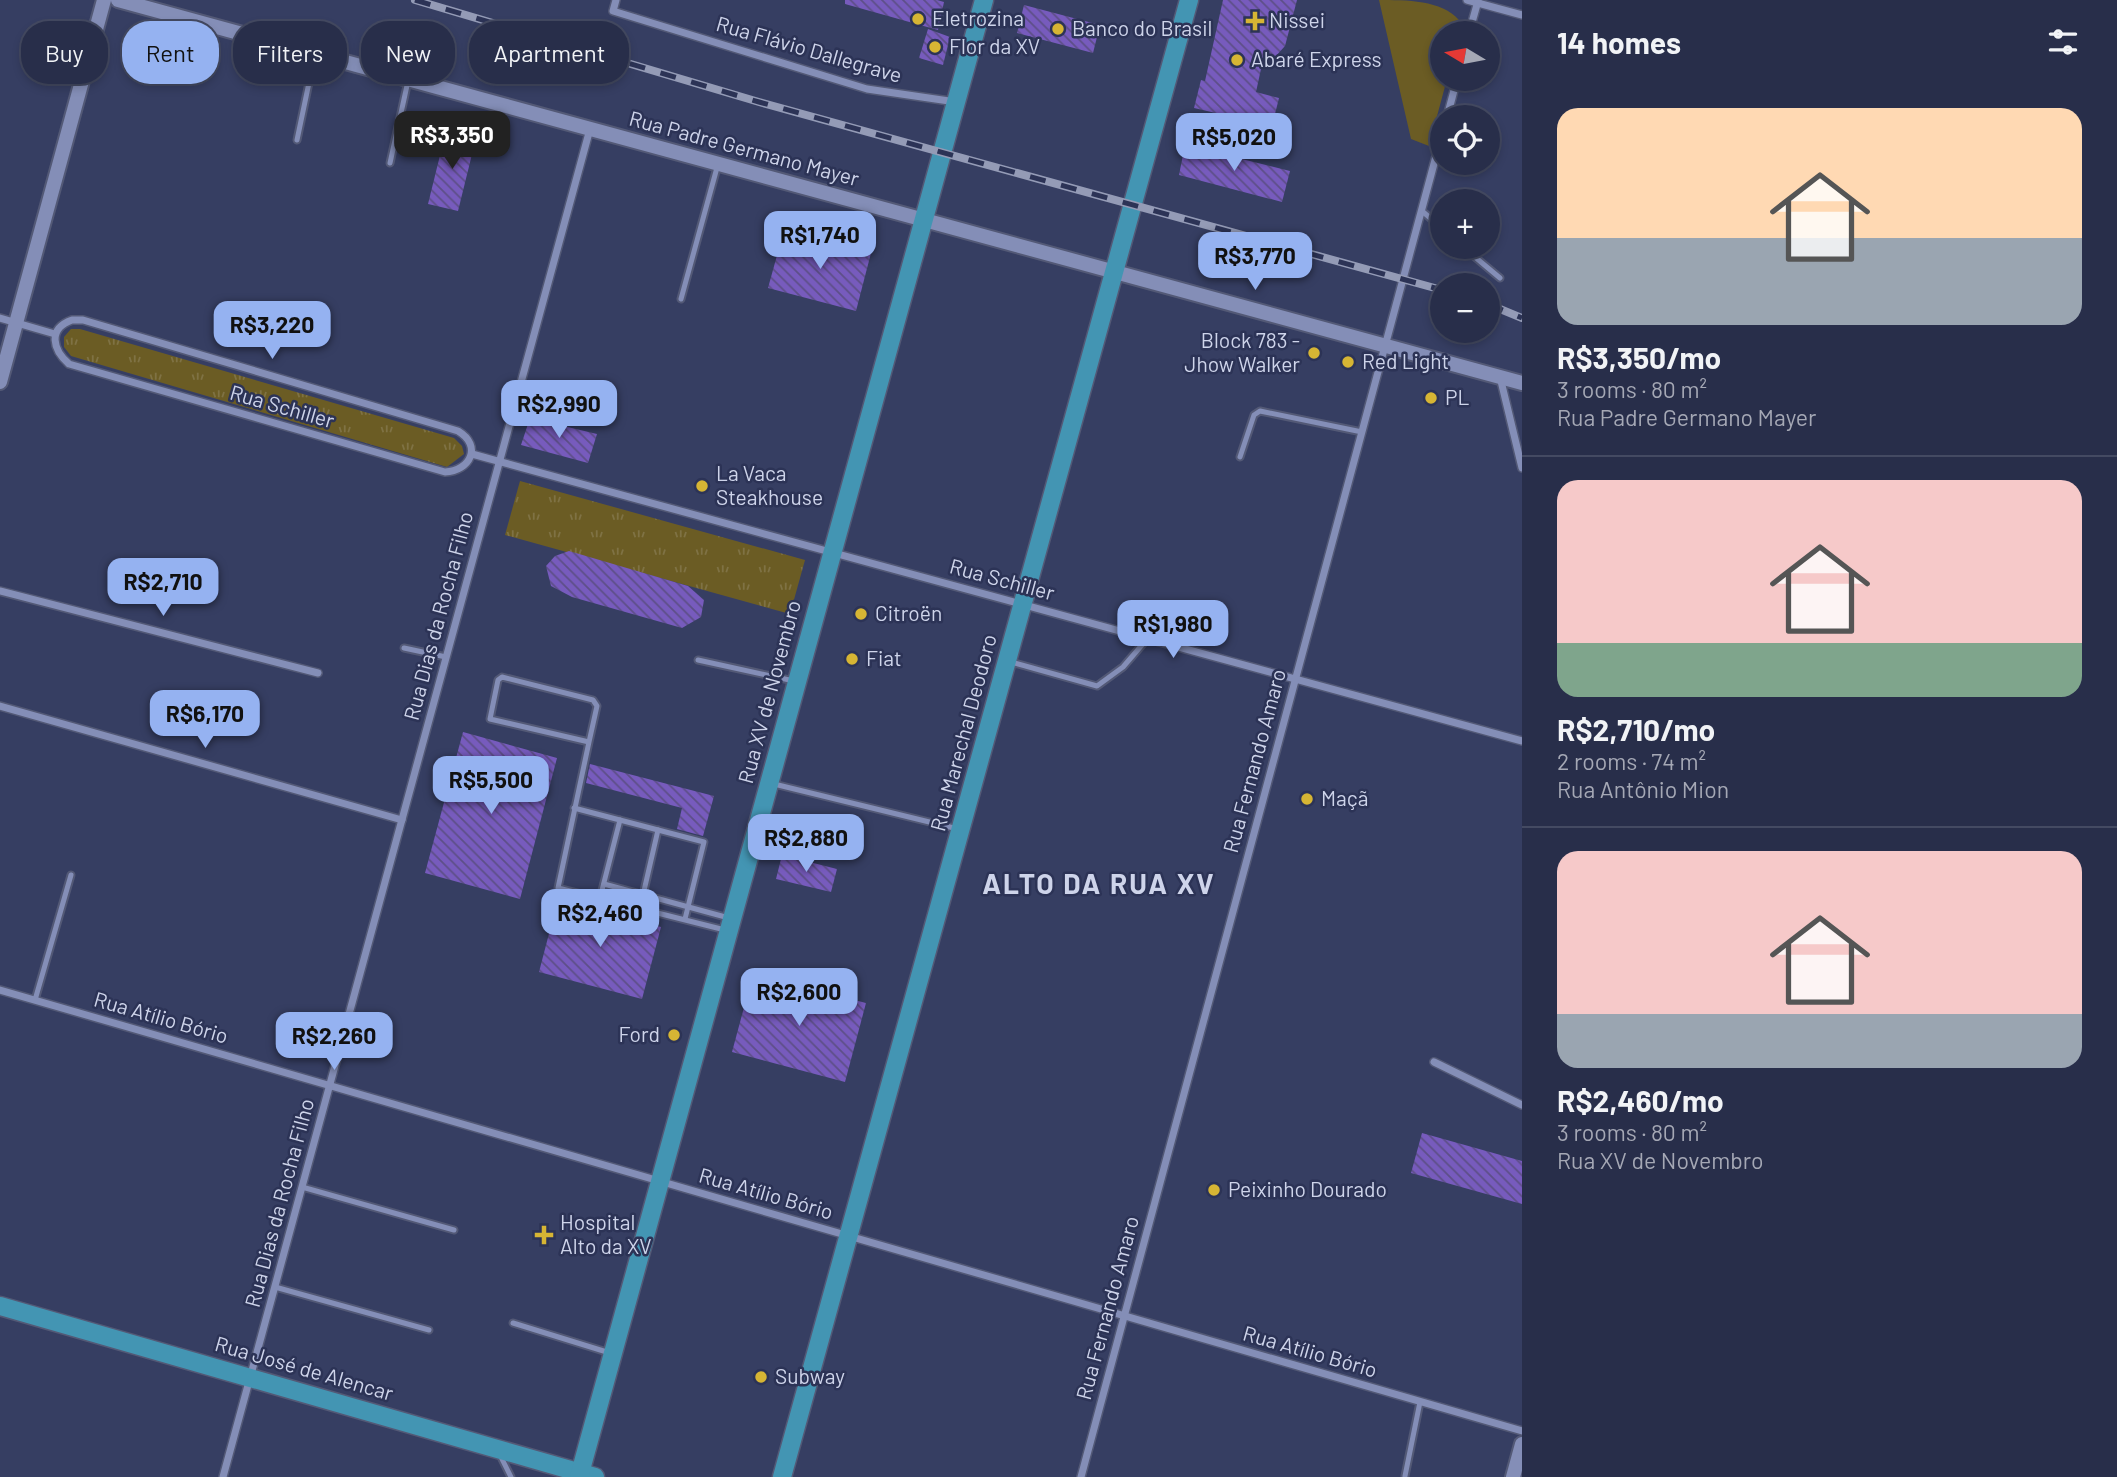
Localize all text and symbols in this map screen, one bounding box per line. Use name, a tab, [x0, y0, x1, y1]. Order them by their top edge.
place label: Eletrozina	[932, 5, 1024, 30]
place label: Nissei	[1269, 7, 1325, 32]
street label: Rua Flávio Dallegrave	[714, 10, 905, 87]
marker: Eletrozina	[910, 11, 926, 27]
marker: Nissei	[1247, 13, 1263, 29]
place label: Banco do Brasil	[1072, 15, 1212, 40]
chip: Buy	[21, 21, 108, 84]
chip: Rent	[122, 21, 219, 84]
chip: Filters	[233, 21, 347, 84]
chip: New	[361, 21, 455, 84]
chip: Apartment	[469, 21, 629, 84]
marker: Banco do Brasil	[1050, 21, 1066, 37]
north arrow	[1430, 21, 1500, 91]
map controls	[1430, 21, 1500, 343]
icon: filters	[2044, 23, 2082, 61]
text: 14 homes	[1557, 24, 1681, 60]
place label: Flor da XV	[949, 33, 1040, 58]
marker: Flor da XV	[927, 39, 943, 55]
place label: Abaré Express	[1251, 46, 1382, 71]
marker: Abaré Express	[1229, 52, 1245, 68]
street label: Rua Padre Germano Mayer	[627, 105, 862, 190]
button: locate	[1430, 105, 1500, 175]
pin: R$3,350	[387, 111, 517, 171]
pin: R$5,020	[1169, 114, 1299, 173]
text: R$3,350	[410, 120, 494, 148]
text: R$5,020	[1192, 122, 1276, 150]
icon: home	[1757, 154, 1883, 280]
button: +	[1430, 189, 1500, 259]
pin: R$1,740	[755, 212, 885, 271]
text: R$1,740	[780, 220, 860, 248]
pin: R$3,770	[1190, 232, 1320, 292]
text: R$3,770	[1214, 241, 1296, 269]
button: −	[1430, 273, 1500, 343]
pin: R$3,220	[207, 302, 337, 361]
text: R$3,220	[230, 310, 314, 338]
place label: Block 783 - Jhow Walker	[1184, 327, 1300, 376]
text: R$3,350/mo	[1557, 339, 1721, 375]
marker: Block 783 - Jhow Walker	[1306, 345, 1322, 361]
place label: Red Light	[1362, 348, 1449, 373]
marker: Red Light	[1340, 354, 1356, 370]
text: 3 rooms · 80 m²	[1557, 375, 1707, 403]
street label: Rua Schiller	[227, 379, 338, 432]
pin: R$2,990	[494, 380, 624, 440]
place label: PL	[1445, 384, 1469, 409]
text: R$2,990	[517, 389, 601, 417]
marker: PL	[1423, 390, 1439, 406]
text: Rua Padre Germano Mayer	[1557, 403, 1817, 431]
place label: La Vaca Steakhouse	[716, 460, 823, 509]
marker: La Vaca Steakhouse	[694, 478, 710, 494]
street label: Rua Dias da Rocha Filho	[398, 509, 477, 723]
icon: home	[1757, 526, 1883, 652]
street label: Rua Schiller	[947, 553, 1058, 605]
pin: R$2,710	[98, 558, 228, 618]
text: R$2,710	[123, 567, 203, 595]
street label: Rua XV de Novembro	[732, 597, 805, 786]
place label: Citroën	[875, 600, 942, 625]
pin: R$1,980	[1108, 600, 1238, 660]
marker: Citroën	[853, 606, 869, 622]
text: R$1,980	[1133, 609, 1213, 637]
street label: Rua Marechal Deodoro	[924, 631, 1001, 834]
place label: Fiat	[866, 645, 902, 670]
marker: Fiat	[844, 651, 860, 667]
street label: Rua Fernando Amaro	[1217, 666, 1290, 855]
pin: R$6,170	[140, 690, 270, 750]
text: R$6,170	[166, 699, 244, 727]
text: R$2,710/mo	[1557, 711, 1715, 747]
text: 2 rooms · 74 m²	[1557, 747, 1706, 775]
pin: R$5,500	[426, 756, 556, 816]
text: R$5,500	[449, 765, 533, 793]
text: Rua Antônio Mion	[1557, 775, 1729, 803]
place label: Maçã	[1321, 785, 1368, 810]
marker: Maçã	[1299, 791, 1315, 807]
pin: R$2,880	[741, 814, 871, 874]
text: R$2,880	[764, 823, 848, 851]
district label: ALTO DA RUA XV	[982, 866, 1216, 900]
pin: R$2,460	[535, 890, 665, 949]
icon: home	[1757, 897, 1883, 1023]
text: R$2,460	[557, 898, 643, 926]
pin: R$2,600	[734, 968, 864, 1028]
text: R$2,600	[757, 977, 841, 1005]
street label: Rua Atílio Bório	[91, 985, 231, 1048]
pin: R$2,260	[269, 1012, 399, 1072]
text: R$2,260	[292, 1021, 376, 1049]
place label: Ford	[618, 1021, 660, 1046]
marker: Ford	[666, 1027, 682, 1043]
text: R$2,460/mo	[1557, 1082, 1724, 1118]
street label: Rua Dias da Rocha Filho	[239, 1096, 318, 1310]
text: 3 rooms · 80 m²	[1557, 1118, 1707, 1146]
text: Rua XV de Novembro	[1557, 1146, 1764, 1174]
street label: Rua Atílio Bório	[696, 1161, 836, 1224]
place label: Peixinho Dourado	[1228, 1176, 1387, 1201]
marker: Peixinho Dourado	[1206, 1182, 1222, 1198]
place label: Hospital Alto da XV	[560, 1209, 652, 1258]
street label: Rua Fernando Amaro	[1070, 1213, 1143, 1402]
marker: Hospital Alto da XV	[534, 1225, 554, 1245]
street label: Rua Atílio Bório	[1240, 1319, 1380, 1382]
street label: Rua José de Alencar	[212, 1330, 397, 1405]
place label: Subway	[775, 1363, 845, 1388]
marker: Subway	[753, 1369, 769, 1385]

